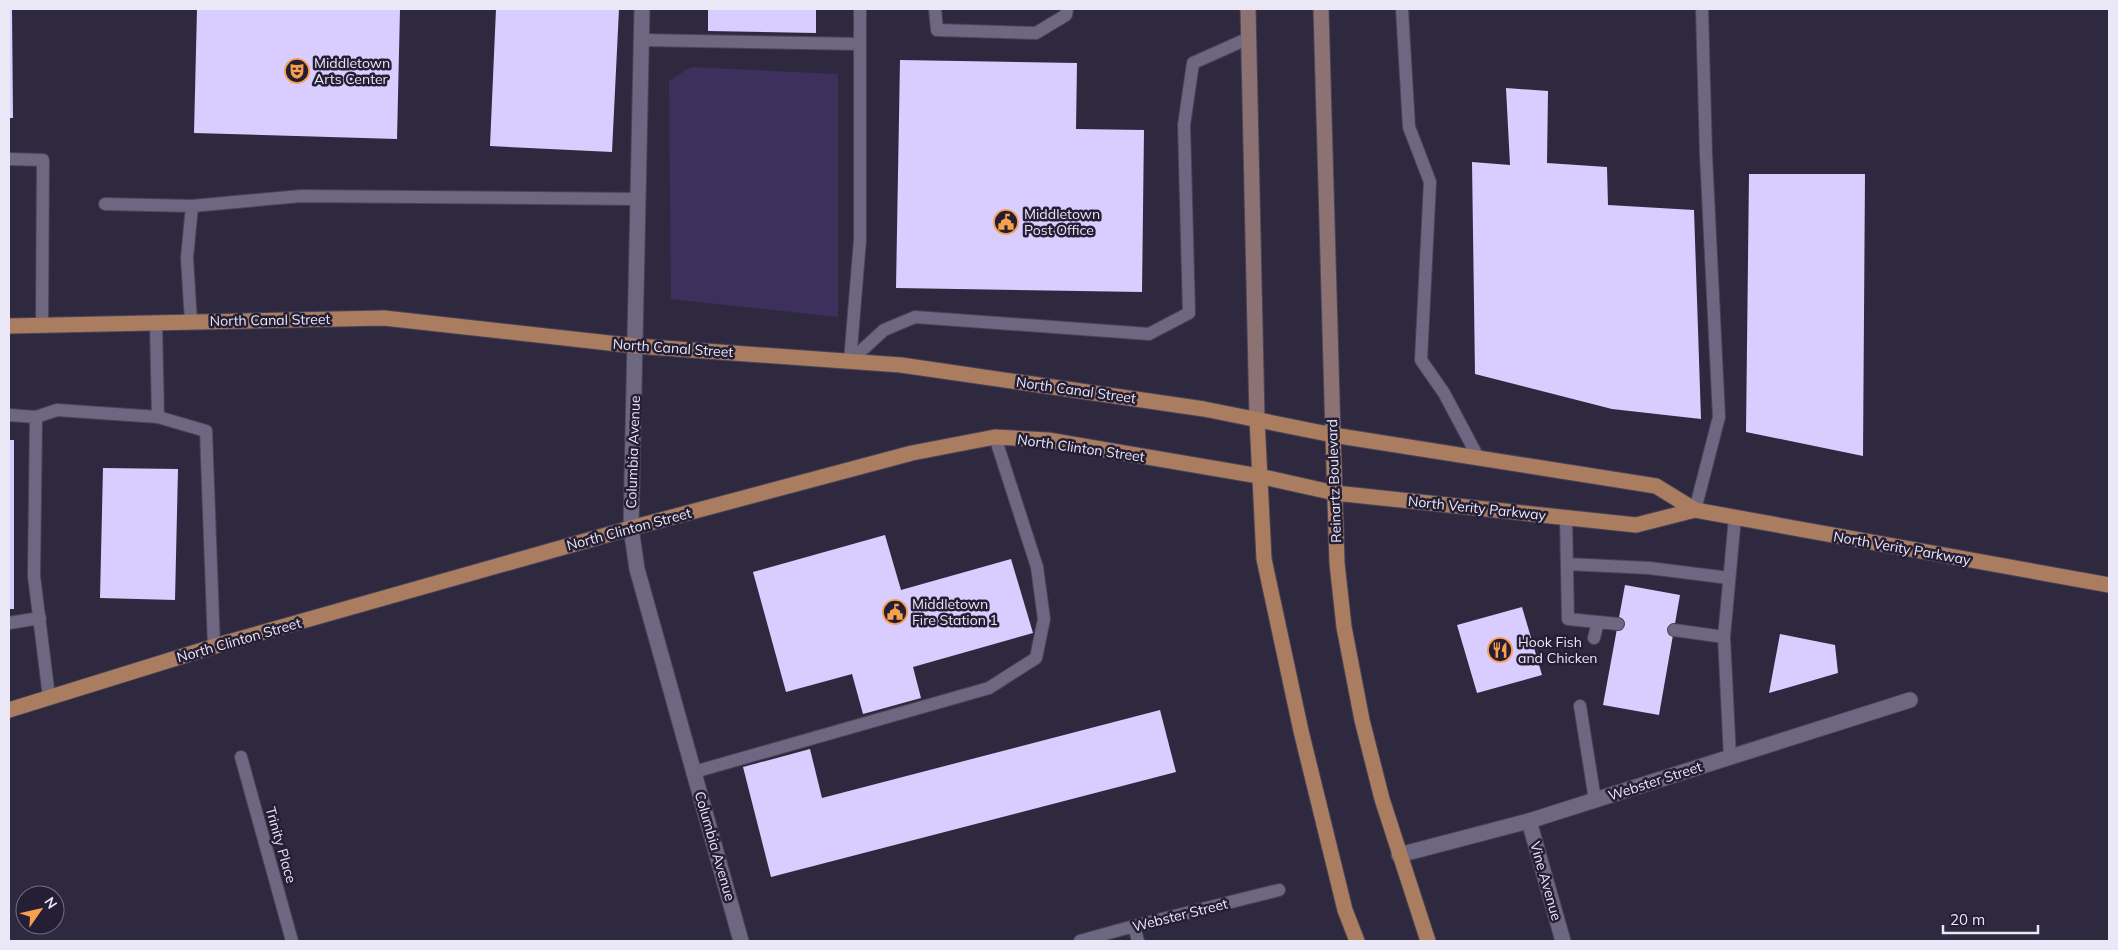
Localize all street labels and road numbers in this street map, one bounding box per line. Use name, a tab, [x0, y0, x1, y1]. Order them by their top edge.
street label: North Canal Street	[209, 310, 331, 330]
street label: North Canal Street	[612, 335, 734, 361]
street label: North Canal Street	[1015, 373, 1137, 407]
street label: Columbia Avenue	[622, 395, 644, 509]
street label: Reinartz Boulevard	[1323, 419, 1345, 543]
street label: North Clinton Street	[1016, 430, 1146, 466]
street label: North Verity Parkway	[1407, 492, 1547, 524]
street label: North Clinton Street	[565, 504, 693, 554]
street label: North Verity Parkway	[1832, 527, 1972, 569]
street label: North Clinton Street	[175, 614, 303, 666]
street label: Webster Street	[1606, 757, 1704, 805]
street label: Columbia Avenue	[691, 789, 739, 903]
street label: Trinity Place	[262, 805, 300, 885]
street label: Vine Avenue	[1526, 839, 1566, 923]
street label: Webster Street	[1130, 894, 1230, 936]

